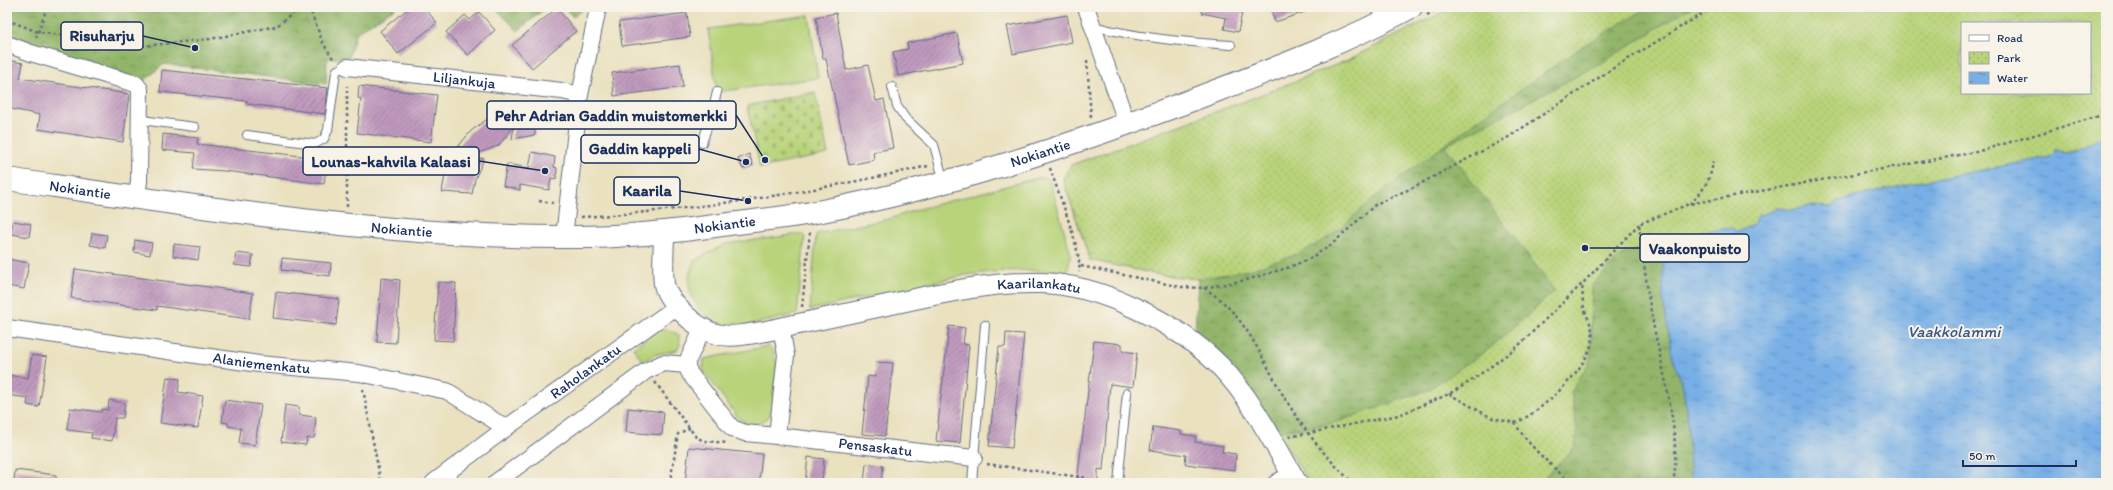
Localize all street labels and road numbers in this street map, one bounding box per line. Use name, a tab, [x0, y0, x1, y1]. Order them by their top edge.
street label: Liljankuja	[432, 68, 497, 93]
street label: Nokiantie	[1008, 135, 1072, 171]
street label: Nokiantie	[48, 176, 112, 203]
street label: Nokiantie	[693, 212, 757, 238]
street label: Nokiantie	[370, 218, 433, 241]
street label: Kaarilankatu	[996, 274, 1083, 298]
street label: Raholankatu	[547, 340, 624, 403]
street label: Alaniemenkatu	[212, 349, 312, 378]
street label: Pensaskatu	[838, 434, 913, 460]

